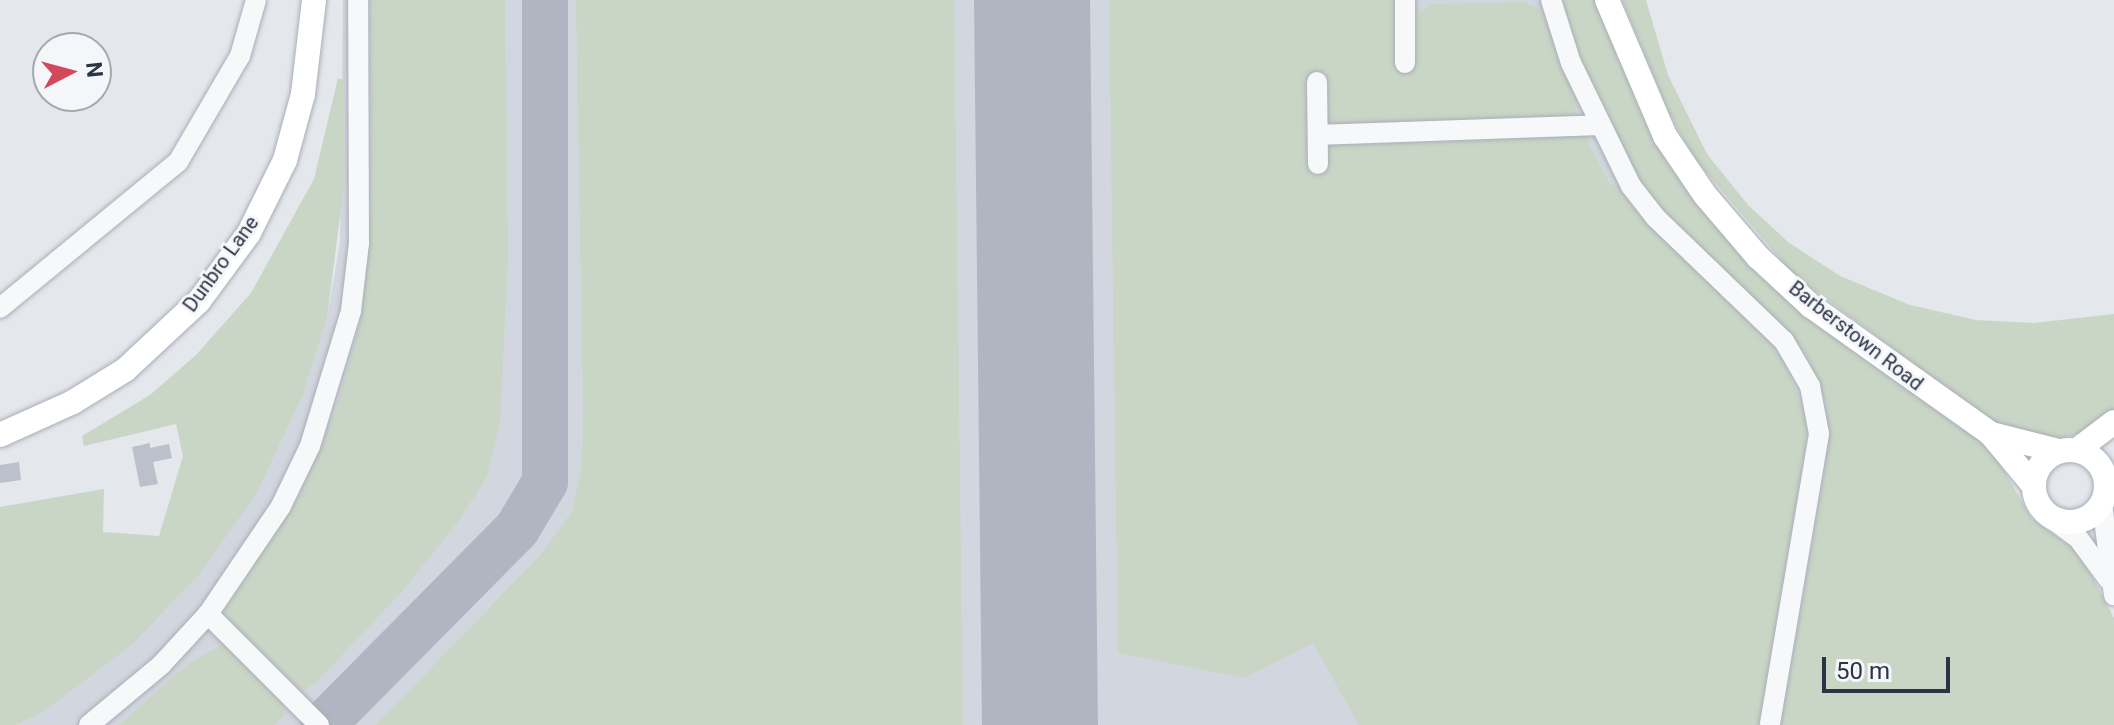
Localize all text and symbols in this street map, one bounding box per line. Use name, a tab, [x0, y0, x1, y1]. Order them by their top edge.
north arrow	[32, 32, 112, 112]
text: N	[81, 61, 108, 79]
street label: Dunbro Lane	[178, 211, 264, 317]
street label: Barberstown Road	[1784, 276, 1928, 396]
scale bar	[1826, 641, 1954, 691]
text: 50 m	[1836, 657, 1890, 685]

